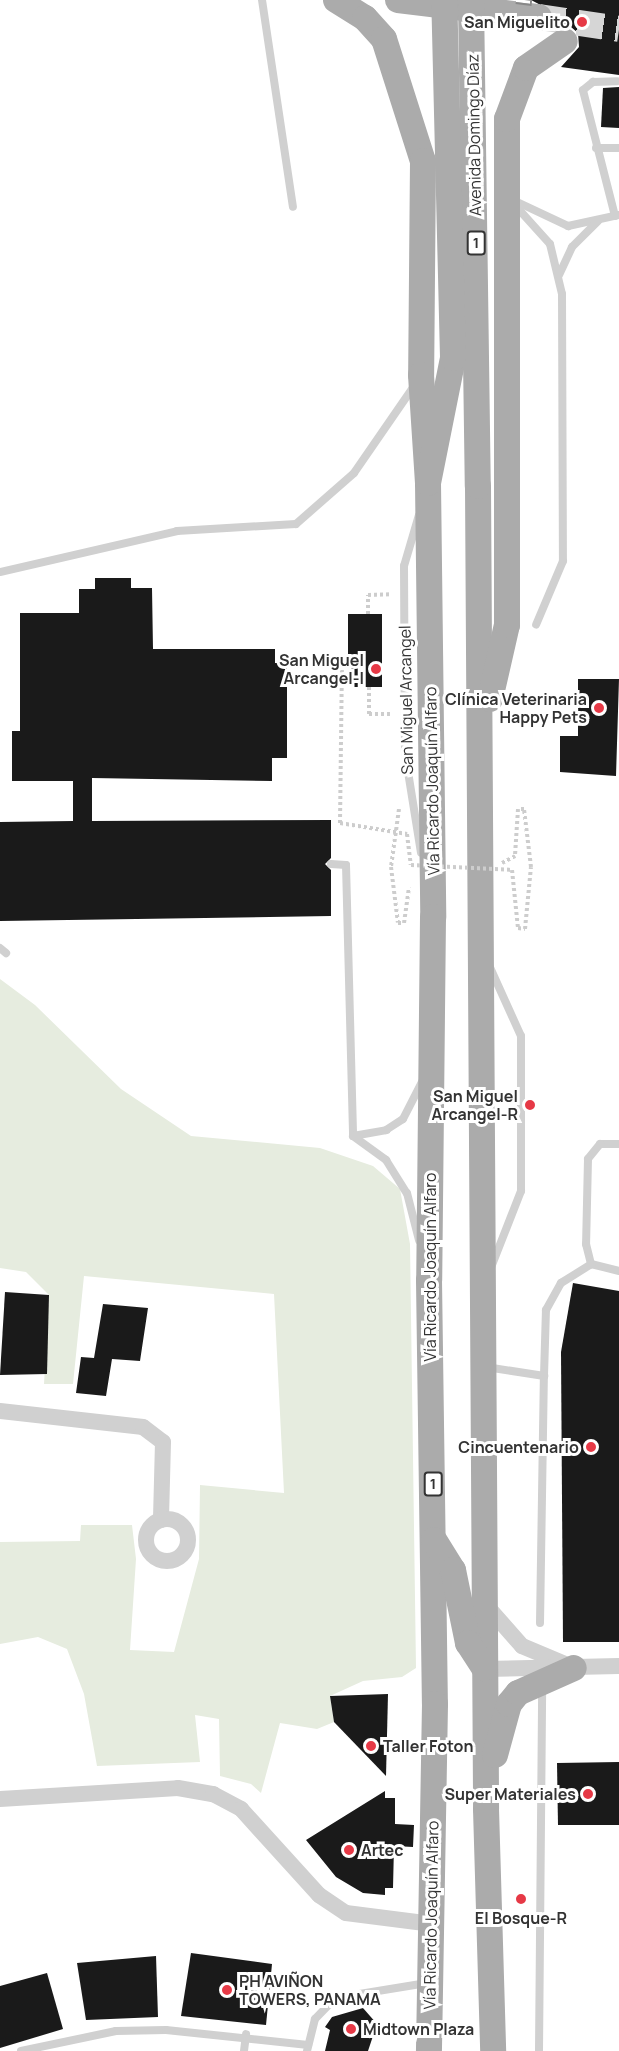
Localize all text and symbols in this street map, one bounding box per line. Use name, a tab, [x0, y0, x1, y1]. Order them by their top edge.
place label: San Miguelito	[464, 12, 570, 32]
marker: San Miguelito	[575, 15, 589, 29]
street label: Avenida Domingo Díaz	[463, 54, 485, 216]
road number: 1	[466, 231, 486, 255]
street label: San Miguel Arcangel	[395, 625, 417, 775]
place label: San Miguel Arcangel-I	[279, 650, 364, 688]
marker: San Miguel Arcangel-I	[369, 662, 383, 676]
street label: Vía Ricardo Joaquín Alfaro	[421, 686, 443, 876]
place label: Clínica Veterinaria Happy Pets	[445, 689, 587, 727]
marker: Clínica Veterinaria Happy Pets	[592, 701, 606, 715]
place label: San Miguel Arcangel-R	[431, 1086, 518, 1124]
marker: San Miguel Arcangel-R	[523, 1098, 537, 1112]
street label: Vía Ricardo Joaquín Alfaro	[420, 1173, 440, 1361]
place label: Cincuentenario	[458, 1437, 579, 1457]
marker: Cincuentenario	[584, 1440, 598, 1454]
road number: 1	[422, 1472, 444, 1496]
place label: Taller Foton	[383, 1736, 473, 1756]
marker: Taller Foton	[364, 1739, 378, 1753]
place label: Super Materiales	[445, 1784, 576, 1804]
marker: Super Materiales	[581, 1787, 595, 1801]
street label: Vía Ricardo Joaquín Alfaro	[420, 1820, 442, 2010]
place label: Artec	[361, 1840, 403, 1860]
marker: Artec	[342, 1843, 356, 1857]
marker: El Bosque-R	[514, 1892, 528, 1906]
place label: El Bosque-R	[475, 1908, 567, 1928]
place label: PH AVIÑON TOWERS, PANAMA	[239, 1971, 381, 2009]
marker: PH AVIÑON TOWERS, PANAMA	[220, 1983, 234, 1997]
place label: Midtown Plaza	[363, 2019, 474, 2039]
marker: Midtown Plaza	[344, 2022, 358, 2036]

